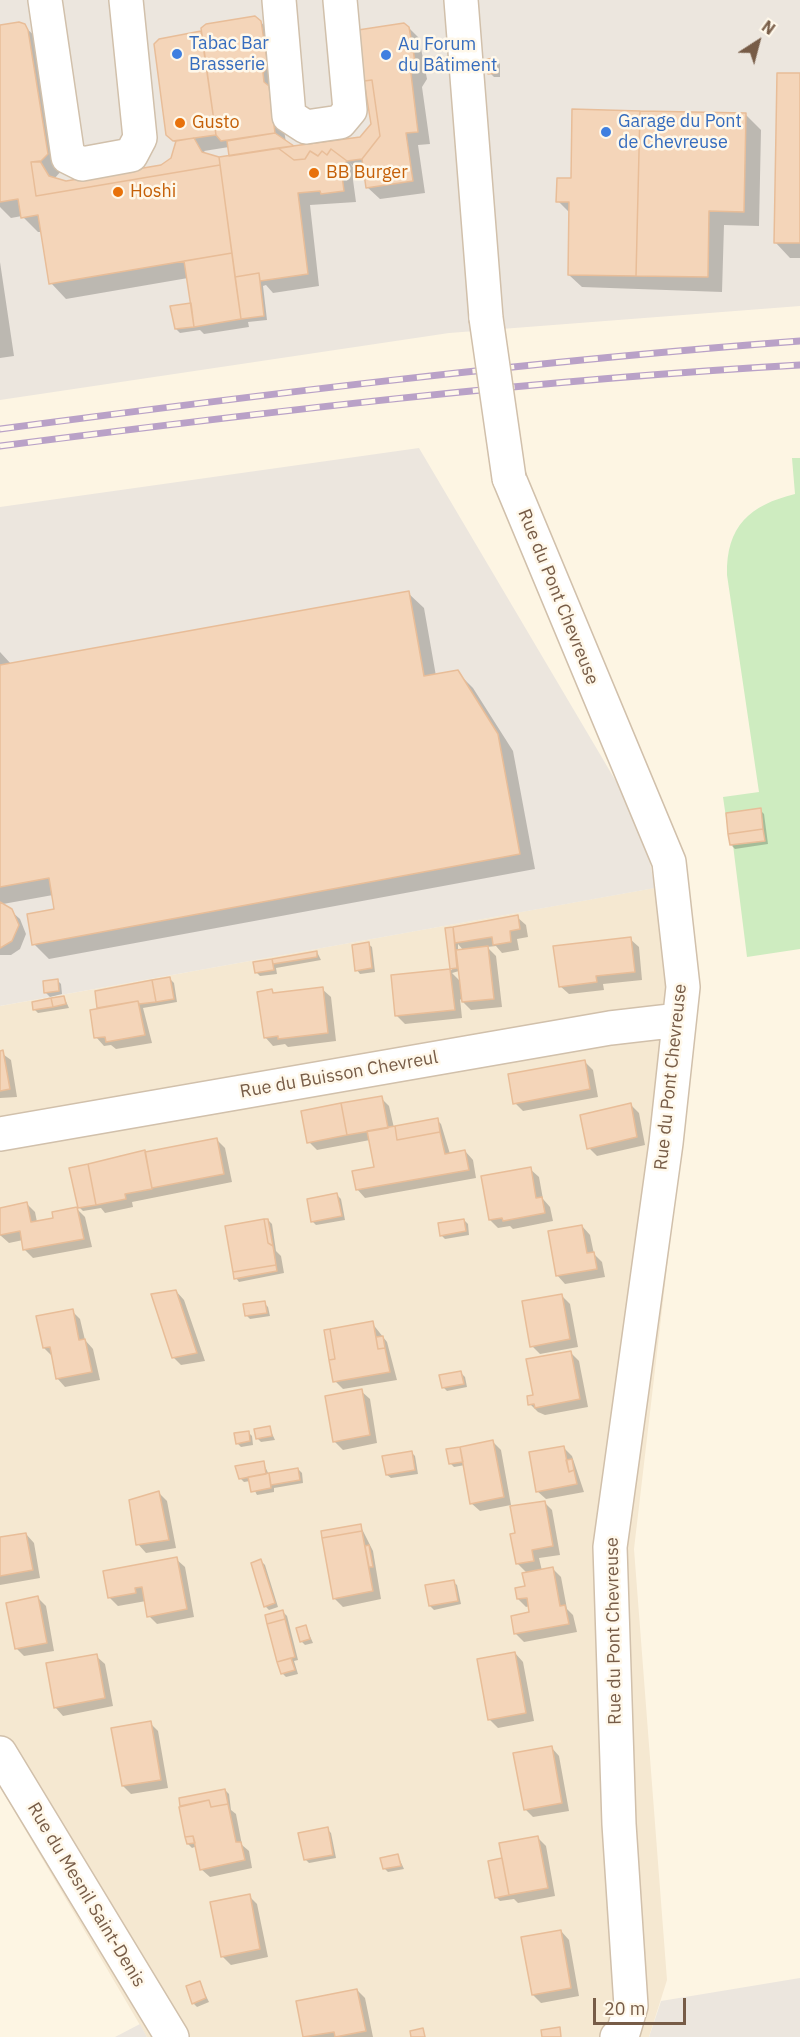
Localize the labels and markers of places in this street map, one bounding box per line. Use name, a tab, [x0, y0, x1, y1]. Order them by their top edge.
place label: Tabac Bar Brasserie	[189, 33, 269, 76]
place label: Au Forum du Bâtiment	[398, 34, 497, 76]
marker: Tabac Bar Brasserie	[170, 47, 184, 61]
marker: Au Forum du Bâtiment	[379, 48, 393, 62]
place label: Garage du Pont de Chevreuse	[618, 111, 742, 154]
place label: Gusto	[192, 112, 240, 134]
marker: Gusto	[173, 116, 187, 130]
marker: Garage du Pont de Chevreuse	[599, 125, 613, 139]
place label: BB Burger	[326, 162, 408, 184]
marker: BB Burger	[307, 166, 321, 180]
place label: Hoshi	[130, 181, 176, 203]
marker: Hoshi	[111, 185, 125, 199]

